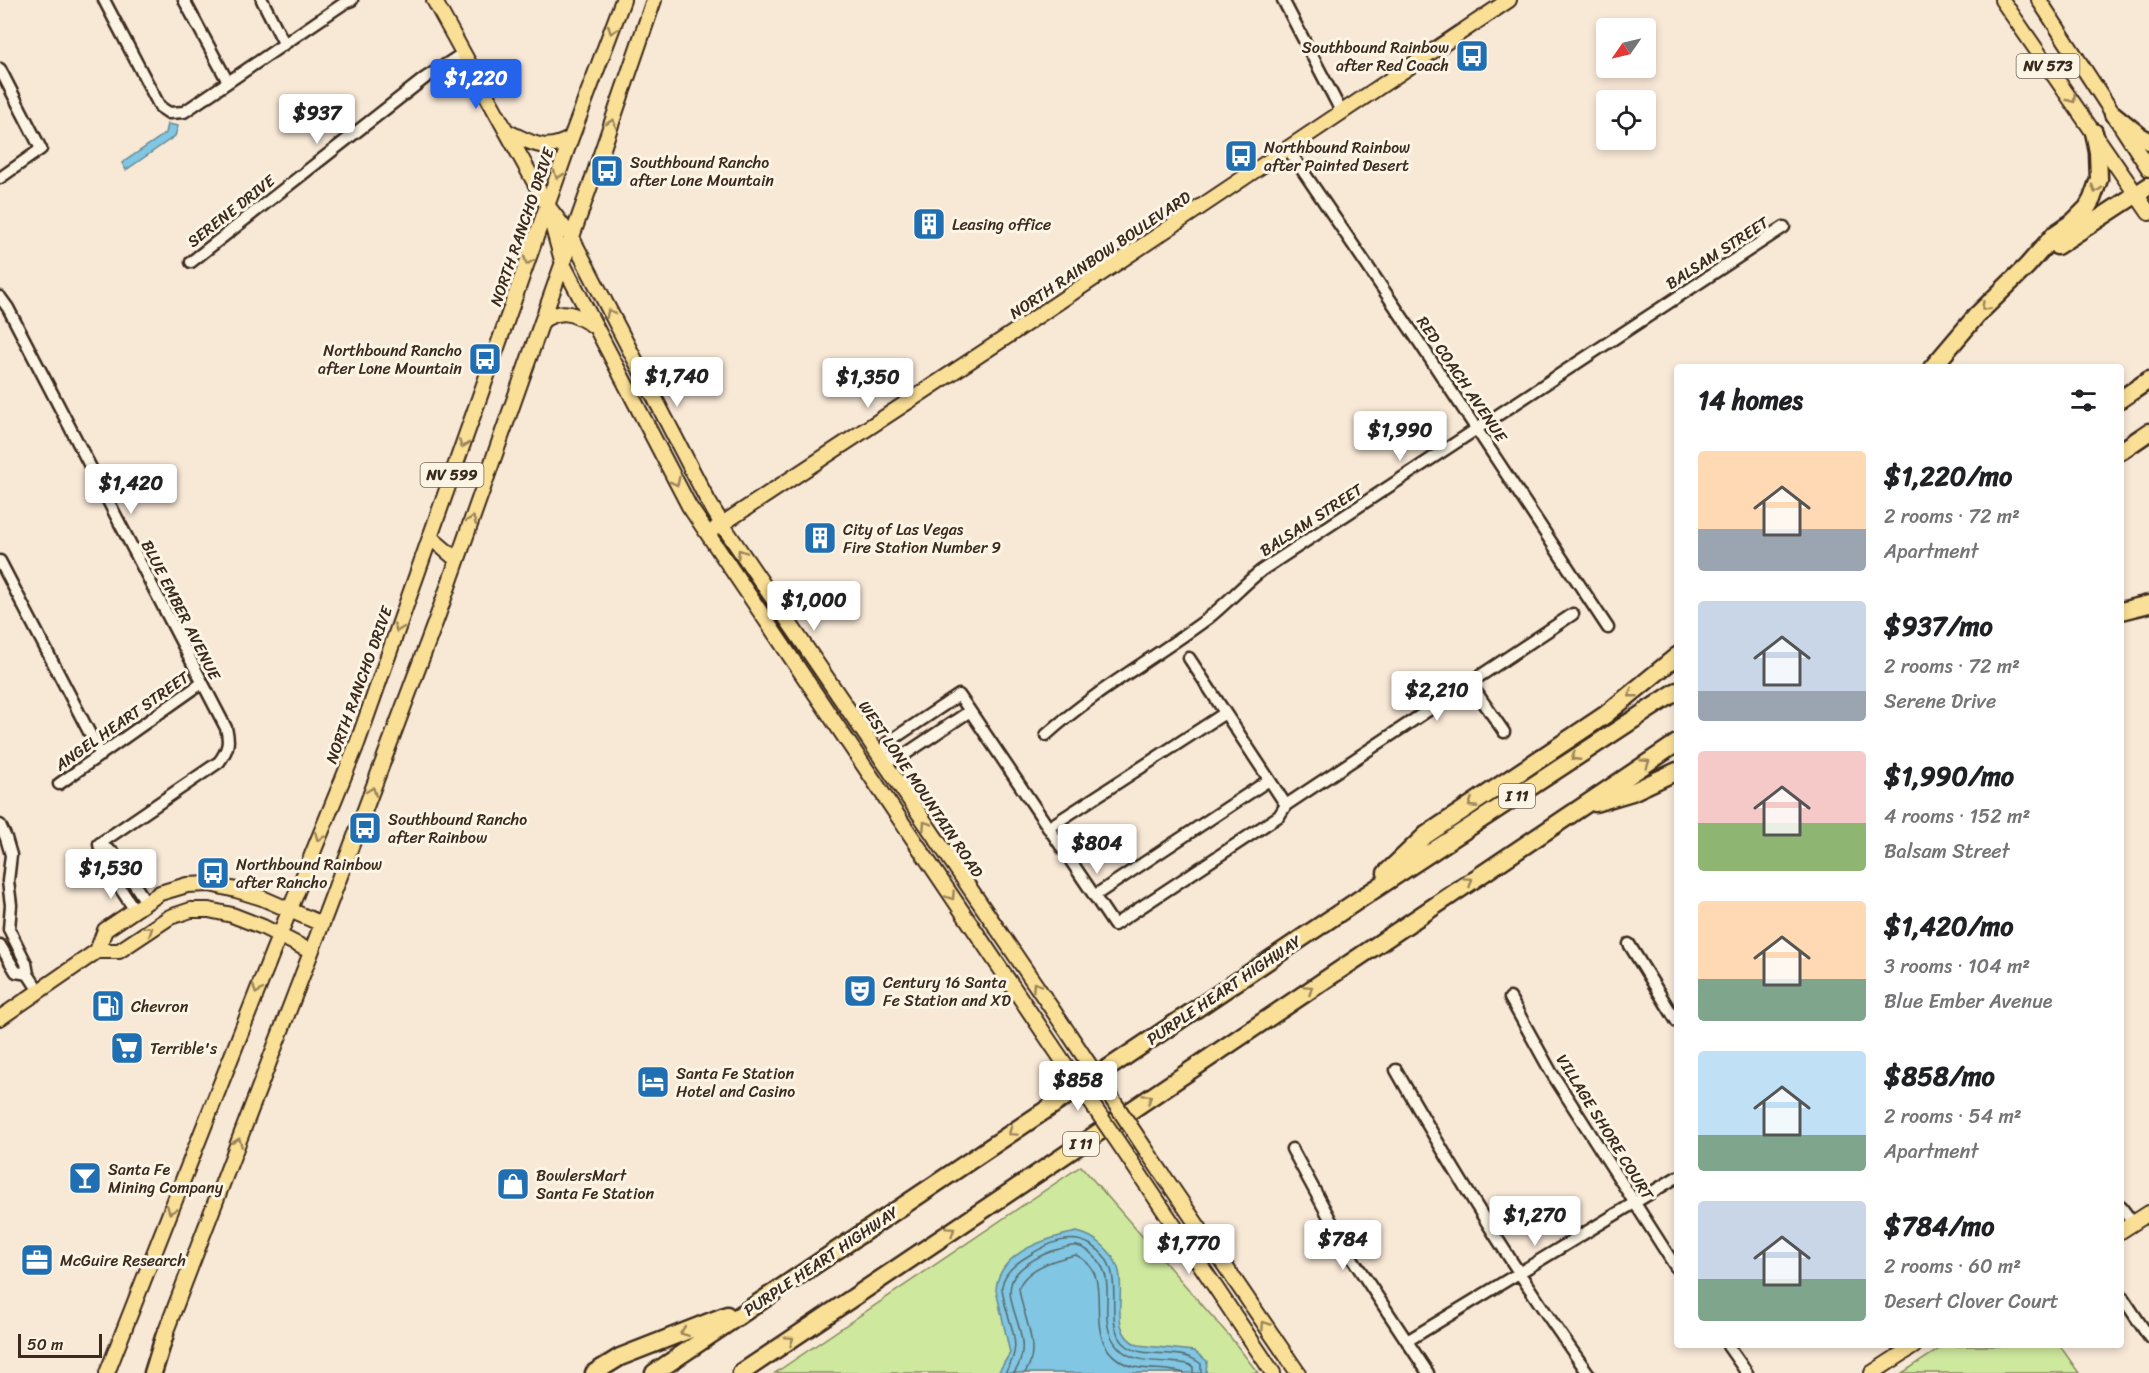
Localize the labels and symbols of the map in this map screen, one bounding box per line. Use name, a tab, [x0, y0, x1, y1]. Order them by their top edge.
north arrow	[1596, 18, 1656, 78]
one-way arrow	[607, 24, 619, 35]
place label: Southbound Rainbow after Red Coach	[1302, 33, 1449, 80]
bus stop icon: Southbound Rainbow after Red Coach	[1454, 38, 1490, 74]
road number: NV 573	[2016, 54, 2080, 78]
pin: $1,220	[427, 59, 525, 110]
one-way arrow	[2065, 93, 2076, 104]
pin: $937	[281, 94, 353, 145]
one-way arrow	[604, 118, 617, 129]
place label: Northbound Rainbow after Painted Desert	[1264, 133, 1410, 180]
bus stop icon: Northbound Rainbow after Painted Desert	[1223, 138, 1259, 174]
street label: NORTH RANCHO DRIVE	[481, 143, 563, 310]
place label: Southbound Rancho after Lone Mountain	[630, 148, 774, 195]
bus stop icon: Southbound Rancho after Lone Mountain	[589, 153, 625, 189]
street label: SERENE DRIVE	[180, 166, 282, 255]
one-way arrow	[553, 169, 566, 180]
street label: NORTH RAINBOW BOULEVARD	[1003, 183, 1197, 327]
one-way arrow	[2090, 184, 2103, 194]
building icon: Leasing office	[911, 206, 947, 242]
street label: BALSAM STREET	[1660, 208, 1776, 297]
place label: Leasing office	[952, 210, 1051, 239]
one-way arrow	[522, 255, 535, 265]
one-way arrow	[1982, 300, 1992, 311]
one-way arrow	[606, 308, 618, 319]
street label: RED COACH AVENUE	[1409, 310, 1516, 449]
place label: Northbound Rancho after Lone Mountain	[318, 336, 462, 383]
bus stop icon: Northbound Rancho after Lone Mountain	[467, 341, 503, 377]
pin: $1,740	[628, 357, 726, 408]
pin: $1,350	[819, 358, 917, 409]
pin: $1,990	[1351, 411, 1449, 462]
one-way arrow	[457, 439, 470, 449]
road number: NV 599	[420, 463, 484, 487]
pin: $1,420	[82, 464, 180, 515]
street label: BALSAM STREET	[1254, 475, 1370, 564]
one-way arrow	[669, 476, 681, 487]
one-way arrow	[464, 515, 477, 526]
place label: City of Las Vegas Fire Station Number 9	[843, 515, 1001, 562]
building icon: City of Las Vegas Fire Station Number 9	[802, 520, 838, 556]
street label: BLUE EMBER AVENUE	[133, 535, 229, 686]
one-way arrow	[737, 549, 748, 560]
pin: $1,000	[765, 581, 863, 632]
street label: NORTH RANCHO DRIVE	[317, 601, 401, 768]
one-way arrow	[392, 622, 405, 633]
street label: ANGEL HEART STREET	[48, 663, 196, 779]
pin: $2,210	[1388, 671, 1486, 722]
one-way arrow	[1628, 686, 1639, 697]
street label: WEST LONE MOUNTAIN ROAD	[851, 694, 992, 884]
one-way arrow	[1571, 750, 1582, 761]
one-way arrow	[1639, 759, 1650, 770]
road number: I 11	[1499, 784, 1535, 808]
one-way arrow	[365, 786, 377, 797]
one-way arrow	[1468, 797, 1478, 809]
place label: Southbound Rancho after Rainbow	[388, 805, 527, 852]
bus stop icon: Southbound Rancho after Rainbow	[347, 810, 383, 846]
one-way arrow	[922, 820, 933, 831]
pin: $804	[1061, 824, 1133, 875]
one-way arrow	[314, 831, 326, 842]
pin: $1,530	[62, 849, 160, 900]
place label: Northbound Rainbow after Rancho	[236, 850, 382, 897]
bus stop icon: Northbound Rainbow after Rancho	[195, 855, 231, 891]
one-way arrow	[1462, 878, 1473, 889]
one-way arrow	[944, 890, 955, 901]
one-way arrow	[142, 926, 153, 937]
street label: PURPLE HEART HIGHWAY	[1140, 927, 1308, 1053]
place label: Century 16 Santa Fe Station and XD	[883, 968, 1011, 1015]
theatre icon: Century 16 Santa Fe Station and XD	[842, 973, 878, 1009]
one-way arrow	[1032, 982, 1043, 993]
one-way arrow	[252, 984, 265, 994]
one-way arrow	[1302, 985, 1313, 996]
fuel station icon: Chevron	[90, 988, 126, 1024]
place label: Chevron	[131, 992, 189, 1021]
supermarket icon: Terrible's	[109, 1030, 145, 1066]
place label: Terrible's	[150, 1034, 218, 1063]
street label: VILLAGE SHORE COURT	[1548, 1048, 1662, 1207]
place label: Santa Fe Station Hotel and Casino	[676, 1059, 795, 1106]
pin: $858	[1042, 1061, 1114, 1112]
hotel icon: Santa Fe Station Hotel and Casino	[635, 1064, 671, 1100]
one-way arrow	[1141, 1094, 1152, 1105]
one-way arrow	[1008, 1125, 1019, 1136]
road number: I 11	[1063, 1132, 1099, 1156]
one-way arrow	[231, 1137, 243, 1148]
place label: Santa Fe Mining Company	[108, 1155, 224, 1202]
bar icon: Santa Fe Mining Company	[67, 1160, 103, 1196]
place label: BowlersMart Santa Fe Station	[536, 1161, 654, 1208]
shop icon: BowlersMart Santa Fe Station	[495, 1166, 531, 1202]
pin: $1,270	[1486, 1196, 1584, 1247]
street label: PURPLE HEART HIGHWAY	[737, 1198, 905, 1324]
one-way arrow	[166, 1204, 178, 1215]
pin: $784	[1307, 1220, 1379, 1271]
pin: $1,770	[1140, 1224, 1238, 1275]
one-way arrow	[945, 1227, 956, 1238]
office icon: McGuire Research	[19, 1242, 55, 1278]
place label: McGuire Research	[60, 1246, 186, 1275]
one-way arrow	[1261, 1320, 1272, 1331]
one-way arrow	[680, 1325, 691, 1337]
scale bar	[18, 1331, 102, 1358]
one-way arrow	[783, 1336, 794, 1347]

